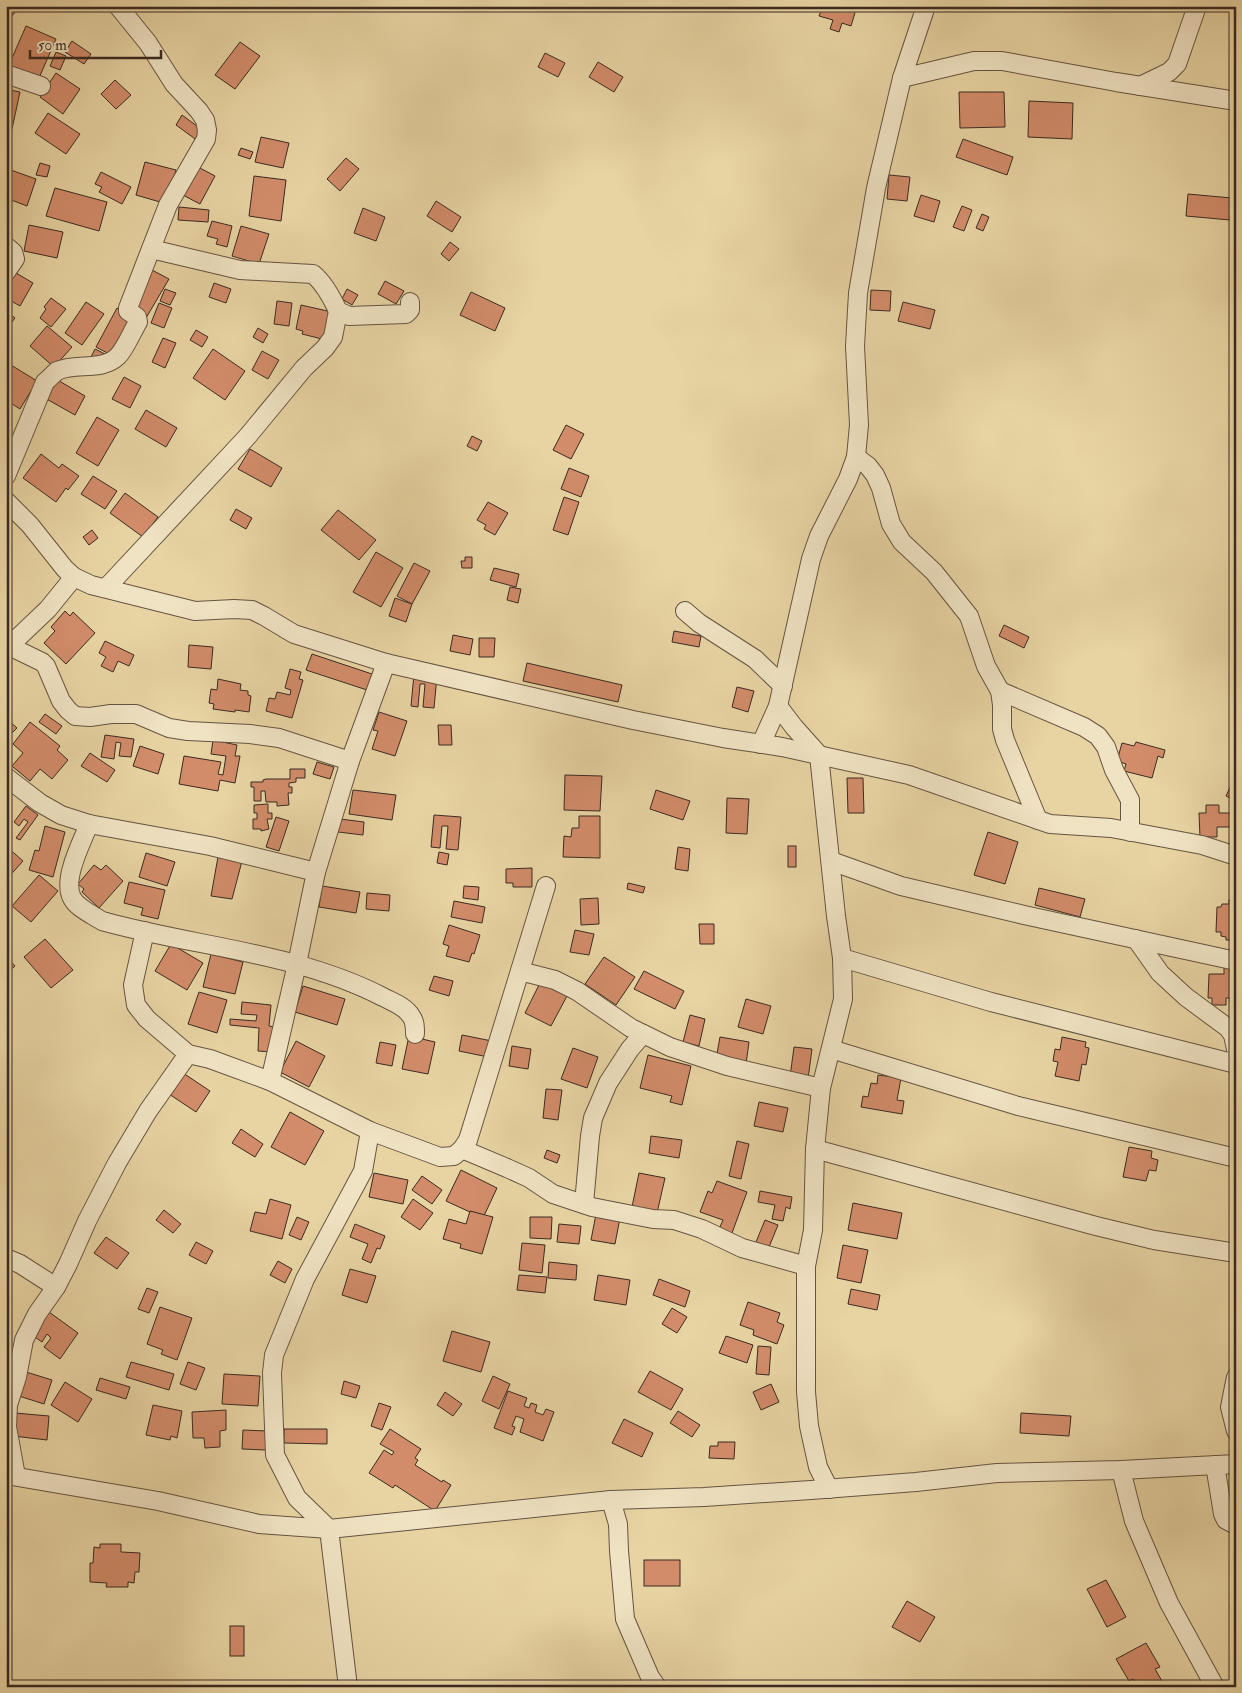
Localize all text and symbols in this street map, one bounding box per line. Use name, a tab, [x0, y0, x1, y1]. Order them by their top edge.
scale bar	[30, 28, 161, 60]
text: 50 m	[38, 36, 67, 55]

